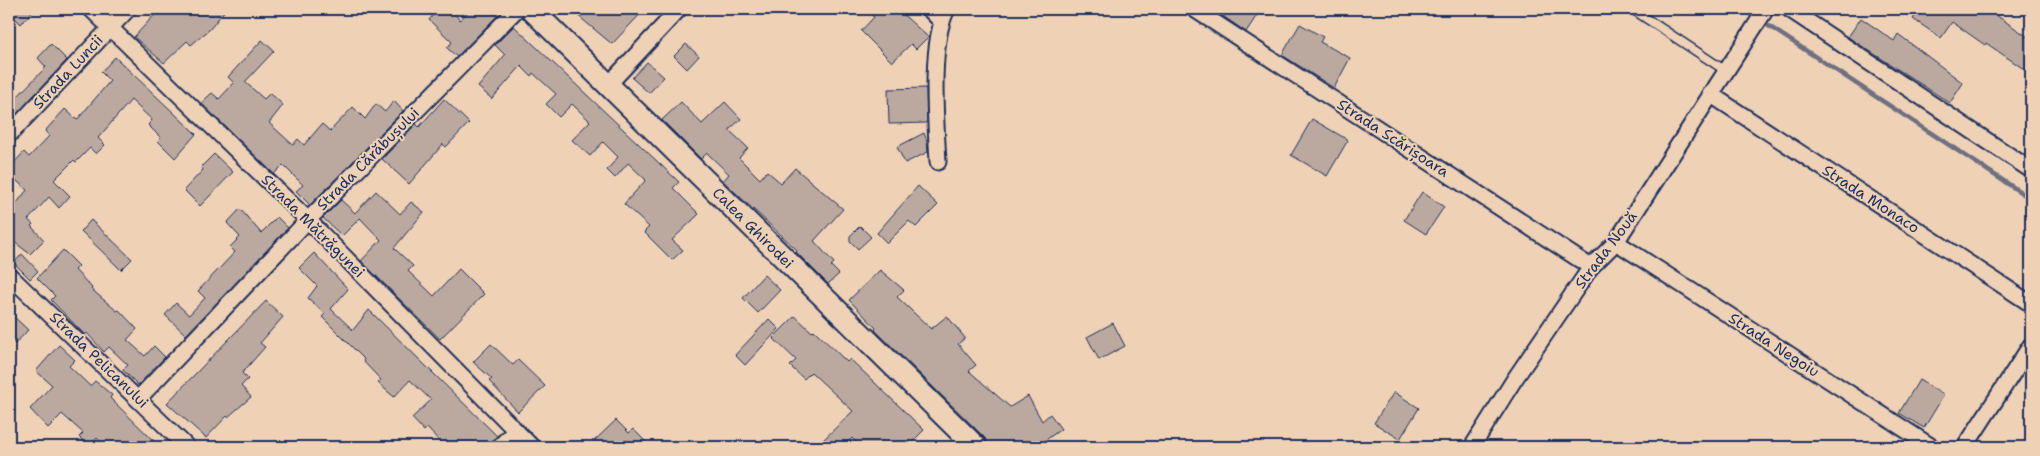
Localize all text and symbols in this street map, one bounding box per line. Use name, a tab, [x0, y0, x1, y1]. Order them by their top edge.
street label: Strada Luncii	[28, 30, 108, 114]
street label: Strada Scărișoara	[1333, 94, 1453, 183]
street label: Strada Cărăbușului	[312, 103, 425, 216]
street label: Strada Monaco	[1819, 160, 1923, 238]
street label: Strada Mătrăgunei	[257, 170, 369, 282]
street label: Calea Ghirodei	[708, 183, 798, 273]
street label: Strada Nouă	[1570, 207, 1642, 293]
street label: Strada Pelicanului	[45, 308, 153, 412]
street label: Strada Negoiu	[1725, 308, 1823, 382]

